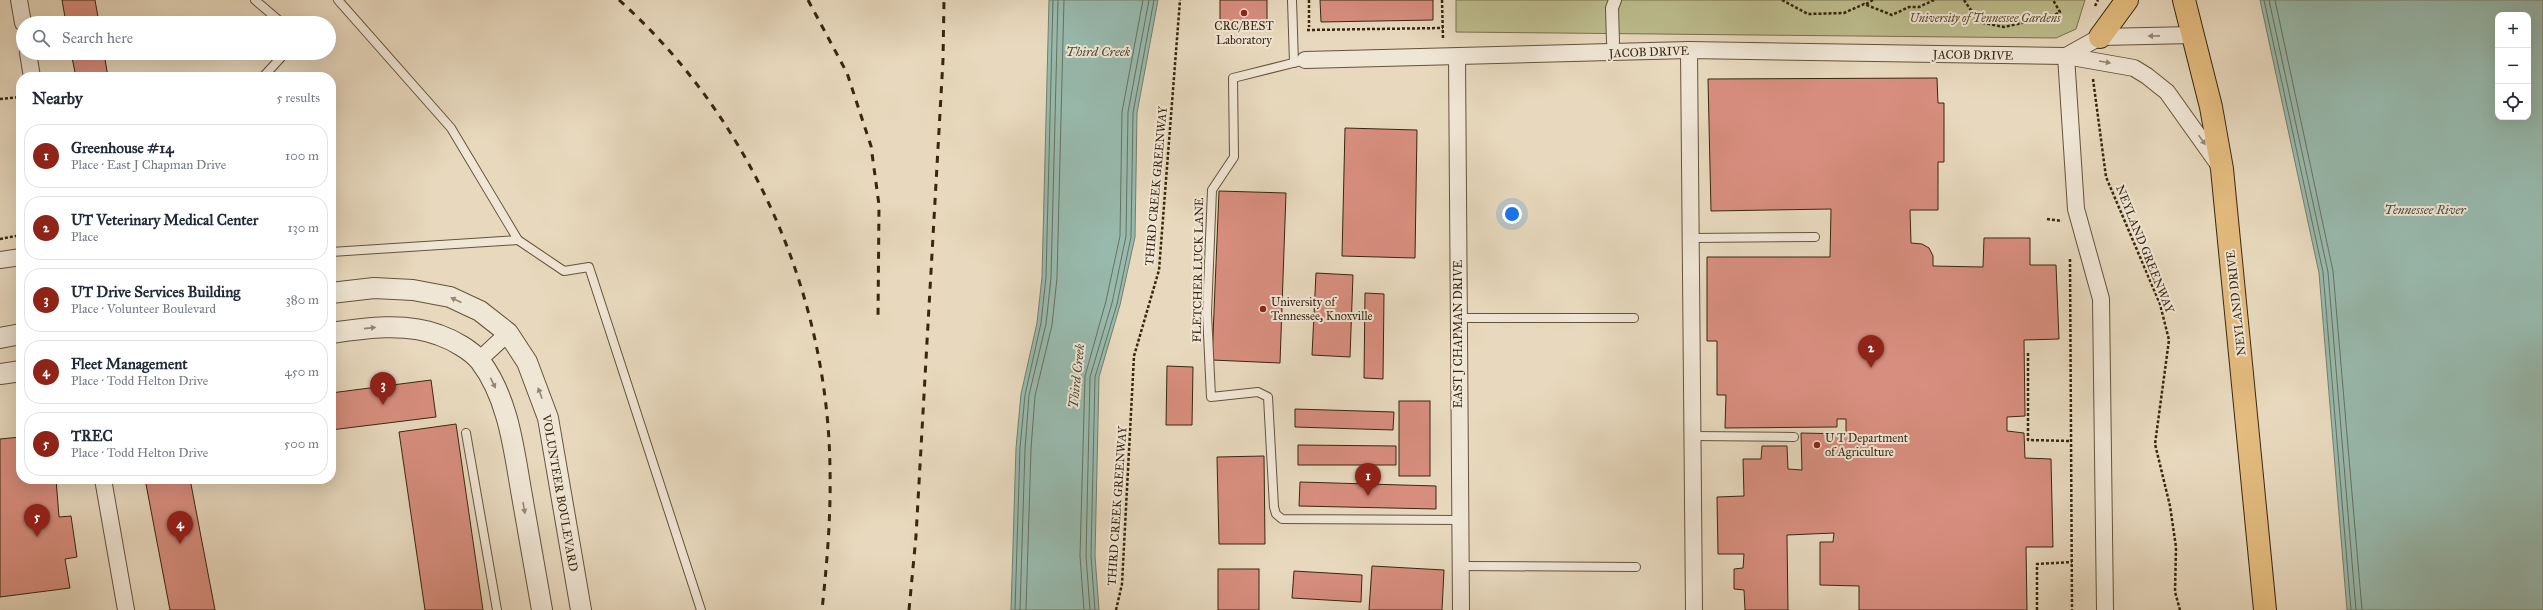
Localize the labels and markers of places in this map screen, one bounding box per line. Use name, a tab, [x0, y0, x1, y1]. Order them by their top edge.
marker: CRC/BEST Laboratory	[1239, 8, 1249, 18]
place label: CRC/BEST Laboratory	[1214, 19, 1274, 47]
place label: University of Tennessee, Knoxville	[1271, 295, 1373, 323]
marker: University of Tennessee, Knoxville	[1258, 304, 1268, 314]
pin: 2	[1858, 335, 1884, 368]
pin: 3	[370, 372, 396, 405]
place label: U T Department of Agriculture	[1825, 431, 1909, 460]
marker: U T Department of Agriculture	[1812, 440, 1822, 450]
pin: 1	[1355, 463, 1381, 496]
pin: 5	[24, 504, 50, 537]
pin: 4	[167, 511, 193, 544]

